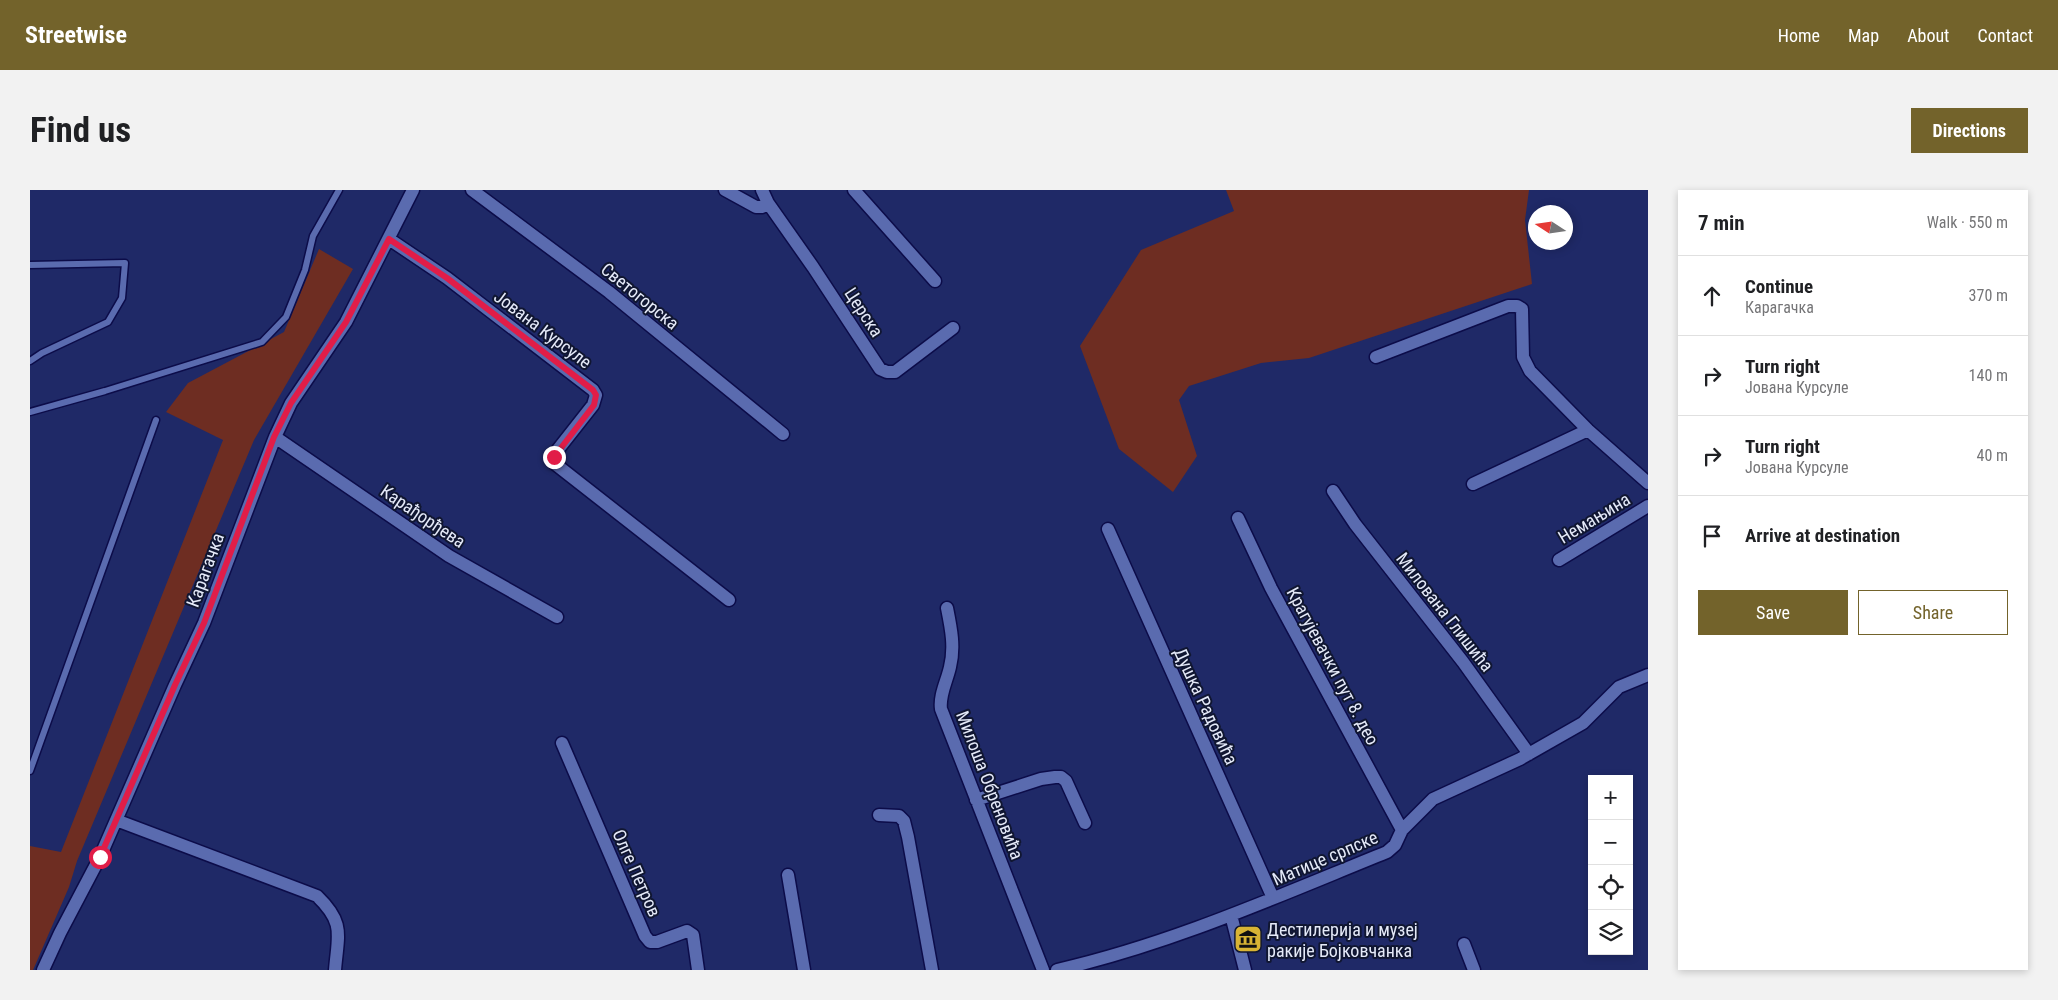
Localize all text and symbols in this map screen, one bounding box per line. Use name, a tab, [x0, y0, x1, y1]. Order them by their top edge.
text: Streetwise	[25, 21, 127, 49]
text: Home	[1778, 25, 1820, 46]
text: Map	[1848, 25, 1879, 46]
text: About	[1907, 25, 1949, 46]
text: Contact	[1977, 25, 2033, 46]
button: Directions	[1911, 108, 2028, 153]
text: Find us	[30, 110, 131, 151]
north arrow	[1528, 205, 1573, 250]
text: 7 min	[1698, 211, 1745, 235]
text: Walk · 550 m	[1927, 213, 2008, 232]
street label: Светогорска	[597, 258, 683, 334]
text: Continue	[1745, 275, 1813, 298]
icon: ahead	[1698, 282, 1726, 310]
street label: Церска	[840, 283, 888, 341]
street label: Јована Курсуле	[490, 286, 596, 372]
text: 370 m	[1969, 286, 2008, 305]
text: Карагачка	[1745, 298, 1814, 317]
text: Turn right	[1745, 355, 1820, 378]
icon: right	[1698, 362, 1726, 390]
text: 140 m	[1969, 366, 2008, 385]
text: Јована Курсуле	[1745, 378, 1849, 397]
text: Turn right	[1745, 435, 1820, 458]
icon: right	[1698, 442, 1726, 470]
route end	[543, 446, 566, 469]
text: 40 m	[1976, 446, 2008, 465]
text: Јована Курсуле	[1745, 458, 1849, 477]
street label: Карађорђева	[377, 480, 469, 552]
street label: Немањина	[1554, 488, 1634, 548]
icon: arrive	[1698, 522, 1726, 550]
text: Arrive at destination	[1745, 524, 1900, 547]
street label: Карагачка	[182, 530, 228, 610]
street label: Милована Глишића	[1392, 548, 1498, 676]
street label: Крагујевачки пут 8. део	[1282, 584, 1384, 748]
button: Save	[1698, 590, 1848, 635]
button: Share	[1858, 590, 2008, 635]
street label: Душка Радовића	[1170, 644, 1242, 768]
street label: Милоша Обреновића	[952, 708, 1028, 862]
map controls	[1588, 775, 1633, 955]
button: +	[1588, 775, 1633, 820]
button: −	[1588, 820, 1633, 865]
street label: Олге Петров	[608, 826, 666, 920]
street label: Матице српске	[1269, 826, 1381, 890]
route start	[89, 846, 112, 869]
button: locate	[1588, 865, 1633, 910]
button: layers	[1588, 910, 1633, 955]
place label: Дестилерија и музеј ракије Бојковчанка	[1267, 919, 1418, 961]
museum icon: Дестилерија и музеј ракије Бојковчанка	[1233, 924, 1263, 954]

